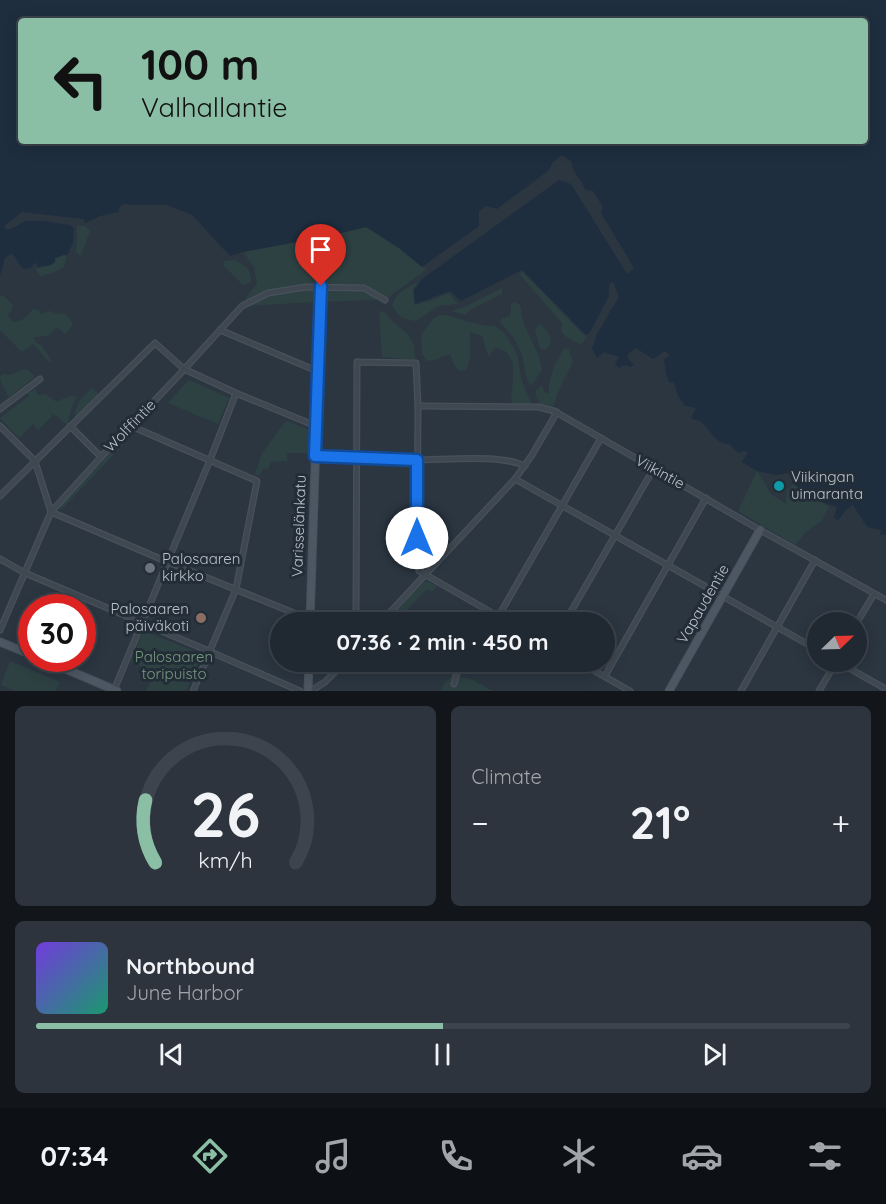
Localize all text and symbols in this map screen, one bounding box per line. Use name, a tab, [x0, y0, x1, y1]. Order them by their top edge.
text: 100 m	[141, 38, 259, 91]
icon: left	[42, 42, 120, 120]
text: Valhallantie	[141, 90, 287, 124]
pin	[295, 224, 346, 286]
icon: arrive	[304, 233, 337, 266]
street label: Wolffintie	[100, 395, 159, 456]
street label: Viikintie	[632, 450, 688, 493]
place label: Viikingan uimaranta	[791, 467, 863, 503]
street label: Varisselänkatu	[287, 475, 310, 577]
marker: Viikingan uimaranta	[772, 479, 786, 493]
position arrow	[385, 506, 449, 570]
place label: Palosaaren kirkko	[162, 549, 240, 585]
marker: Palosaaren kirkko	[143, 561, 157, 575]
street label: Vapaudentie	[672, 561, 733, 647]
speed limit sign: 30	[18, 594, 96, 672]
place label: Palosaaren päiväkoti	[111, 599, 189, 635]
marker: Palosaaren päiväkoti	[194, 611, 208, 625]
north arrow	[807, 612, 867, 672]
map controls	[807, 612, 867, 672]
text: 07:36 · 2 min · 450 m	[337, 628, 548, 656]
park label: Palosaaren toripuisto	[135, 647, 213, 683]
text: Climate	[472, 764, 542, 789]
text: 26	[190, 775, 260, 853]
text: 21°	[630, 794, 690, 850]
text: −	[472, 802, 489, 843]
text: +	[831, 802, 850, 843]
text: km/h	[198, 847, 252, 873]
text: Northbound	[126, 952, 255, 980]
text: June Harbor	[126, 980, 243, 1005]
icon: previous	[155, 1038, 188, 1071]
icon: pause	[426, 1038, 459, 1071]
icon: next	[698, 1038, 731, 1071]
icon: directions	[189, 1135, 231, 1177]
icon: music	[312, 1135, 354, 1177]
icon: phone	[435, 1135, 477, 1177]
icon: climate	[558, 1135, 600, 1177]
icon: car	[681, 1135, 723, 1177]
icon: filters	[804, 1135, 846, 1177]
text: 07:34	[40, 1139, 109, 1173]

